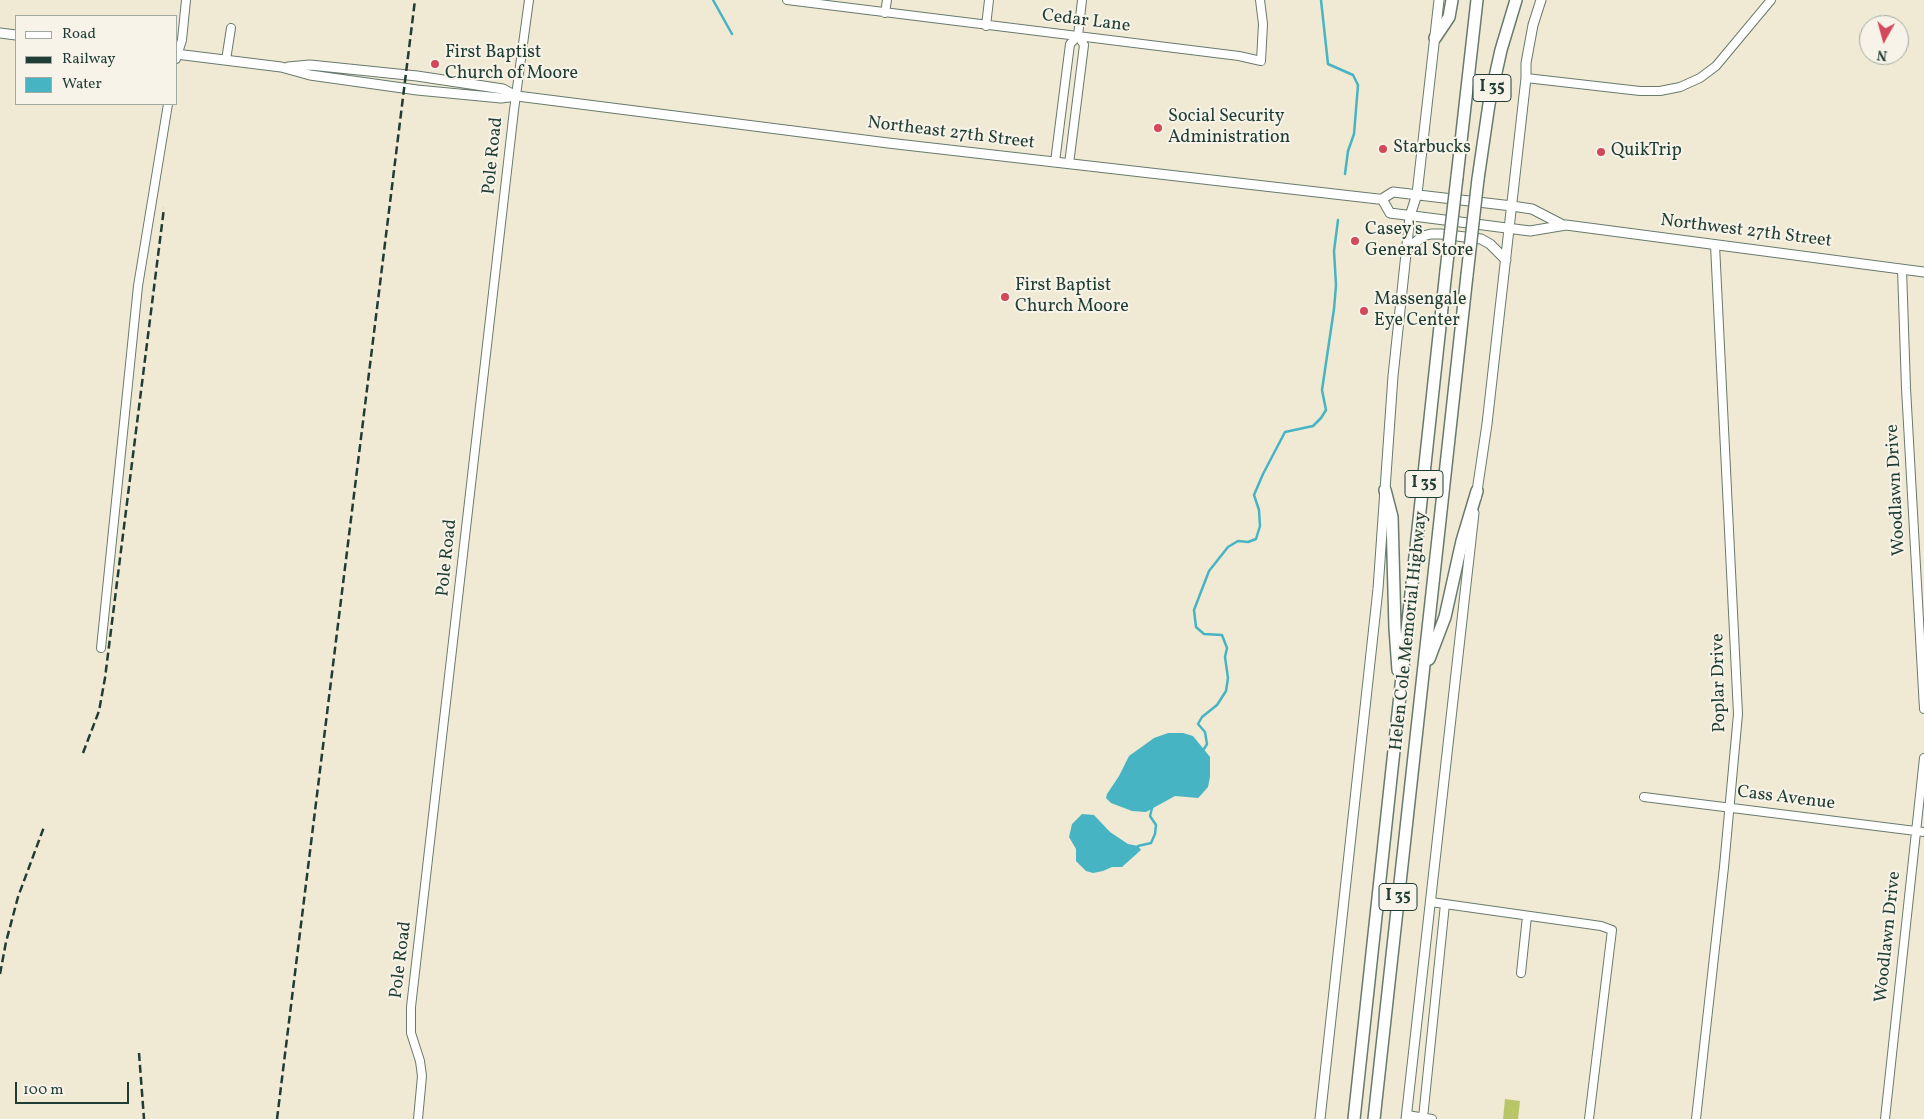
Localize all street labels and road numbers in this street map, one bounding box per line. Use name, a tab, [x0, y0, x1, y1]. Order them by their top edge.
street label: Cedar Lane	[1041, 6, 1131, 38]
road number: I 35	[1473, 75, 1511, 102]
street label: Northeast 27th Street	[866, 113, 1036, 155]
street label: Pole Road	[479, 116, 509, 196]
street label: Northwest 27th Street	[1659, 211, 1833, 253]
street label: Woodlawn Drive	[1883, 424, 1911, 556]
road number: I 35	[1405, 470, 1443, 498]
street label: Helen Cole Memorial Highway	[1387, 510, 1433, 752]
street label: Pole Road	[433, 518, 463, 598]
street label: Poplar Drive	[1708, 633, 1732, 733]
street label: Cass Avenue	[1736, 782, 1836, 816]
street label: Woodlawn Drive	[1871, 870, 1907, 1004]
road number: I 35	[1379, 884, 1417, 910]
street label: Pole Road	[387, 920, 417, 1000]

